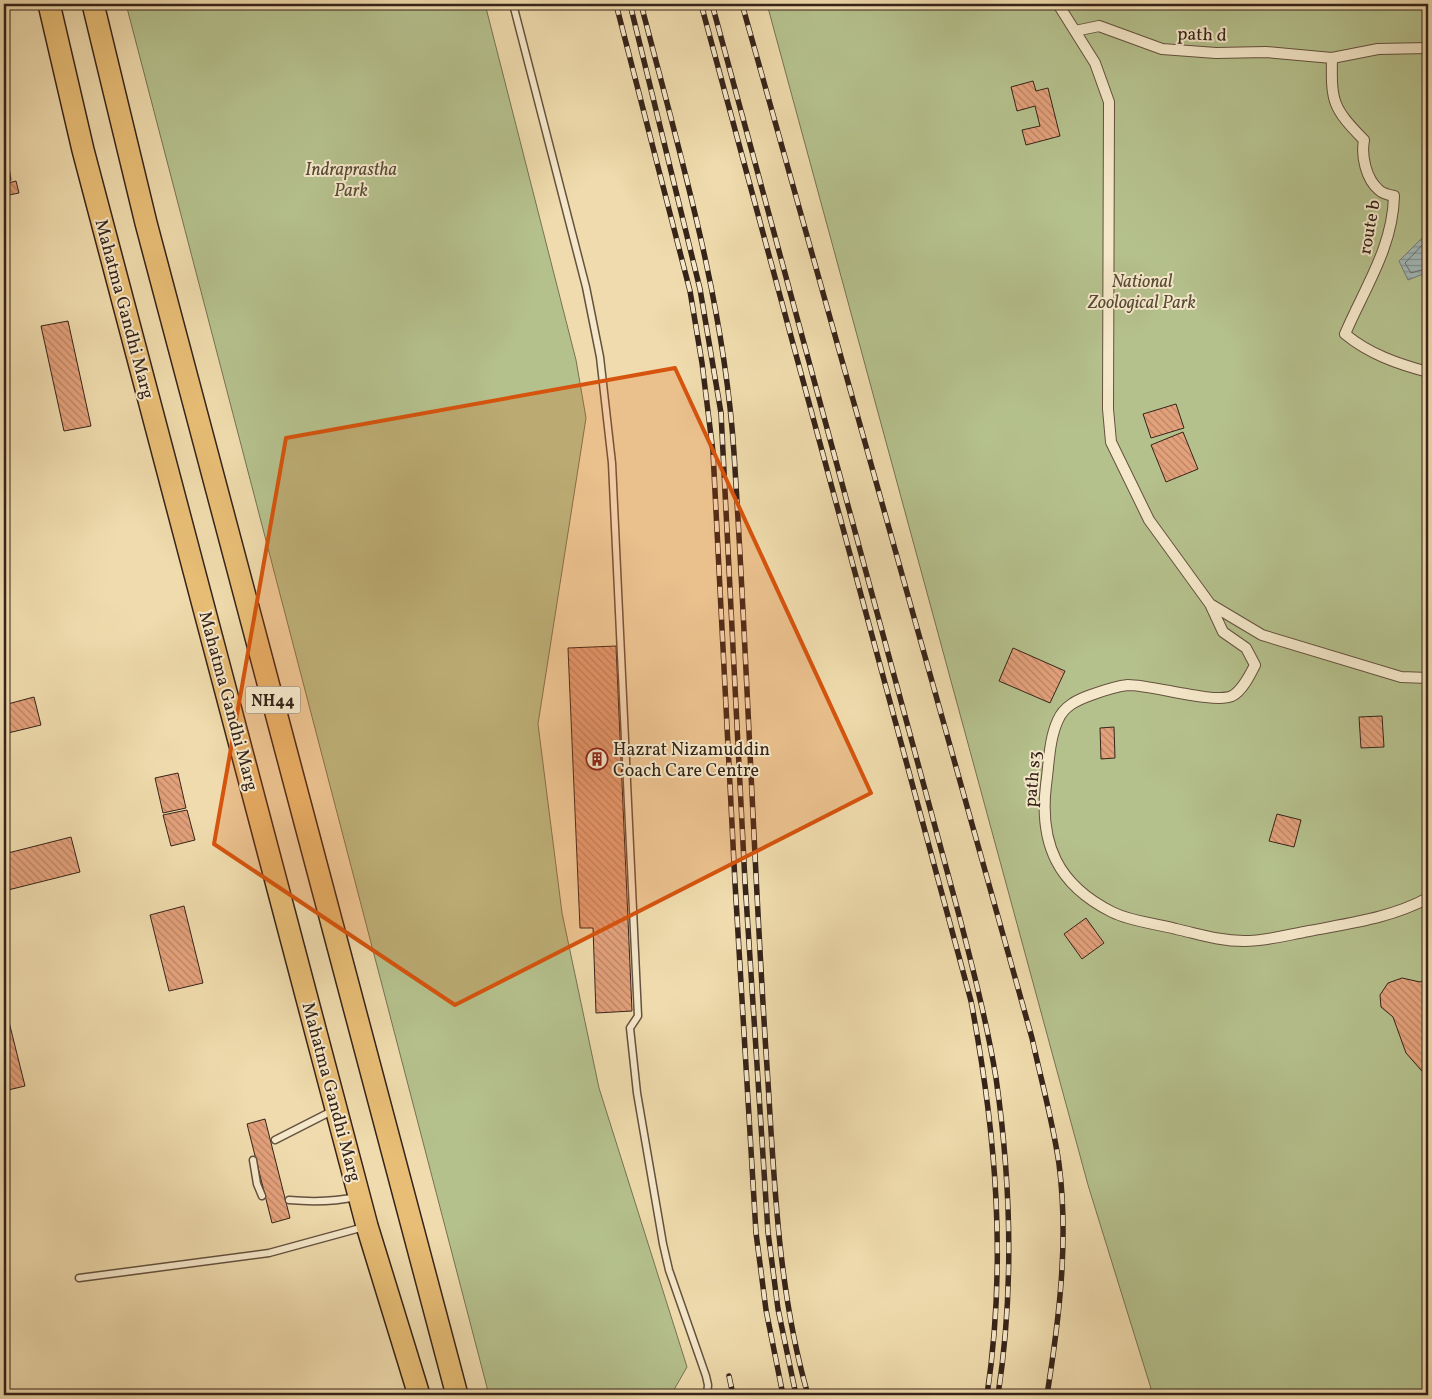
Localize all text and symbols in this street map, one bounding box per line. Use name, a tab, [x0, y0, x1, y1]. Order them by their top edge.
street label: path d	[1177, 22, 1227, 49]
park label: Indraprastha Park	[305, 158, 397, 204]
street label: route b	[1353, 198, 1388, 257]
street label: Mahatma Gandhi Marg	[88, 217, 160, 402]
park label: National Zoological Park	[1087, 270, 1196, 316]
street label: Mahatma Gandhi Marg	[192, 609, 264, 794]
road number: NH44	[246, 686, 300, 714]
place label: Hazrat Nizamuddin Coach Care Centre	[613, 738, 770, 784]
building icon: Hazrat Nizamuddin Coach Care Centre	[585, 747, 609, 771]
street label: path s3	[1019, 750, 1048, 808]
street label: Mahatma Gandhi Marg	[295, 1000, 367, 1185]

